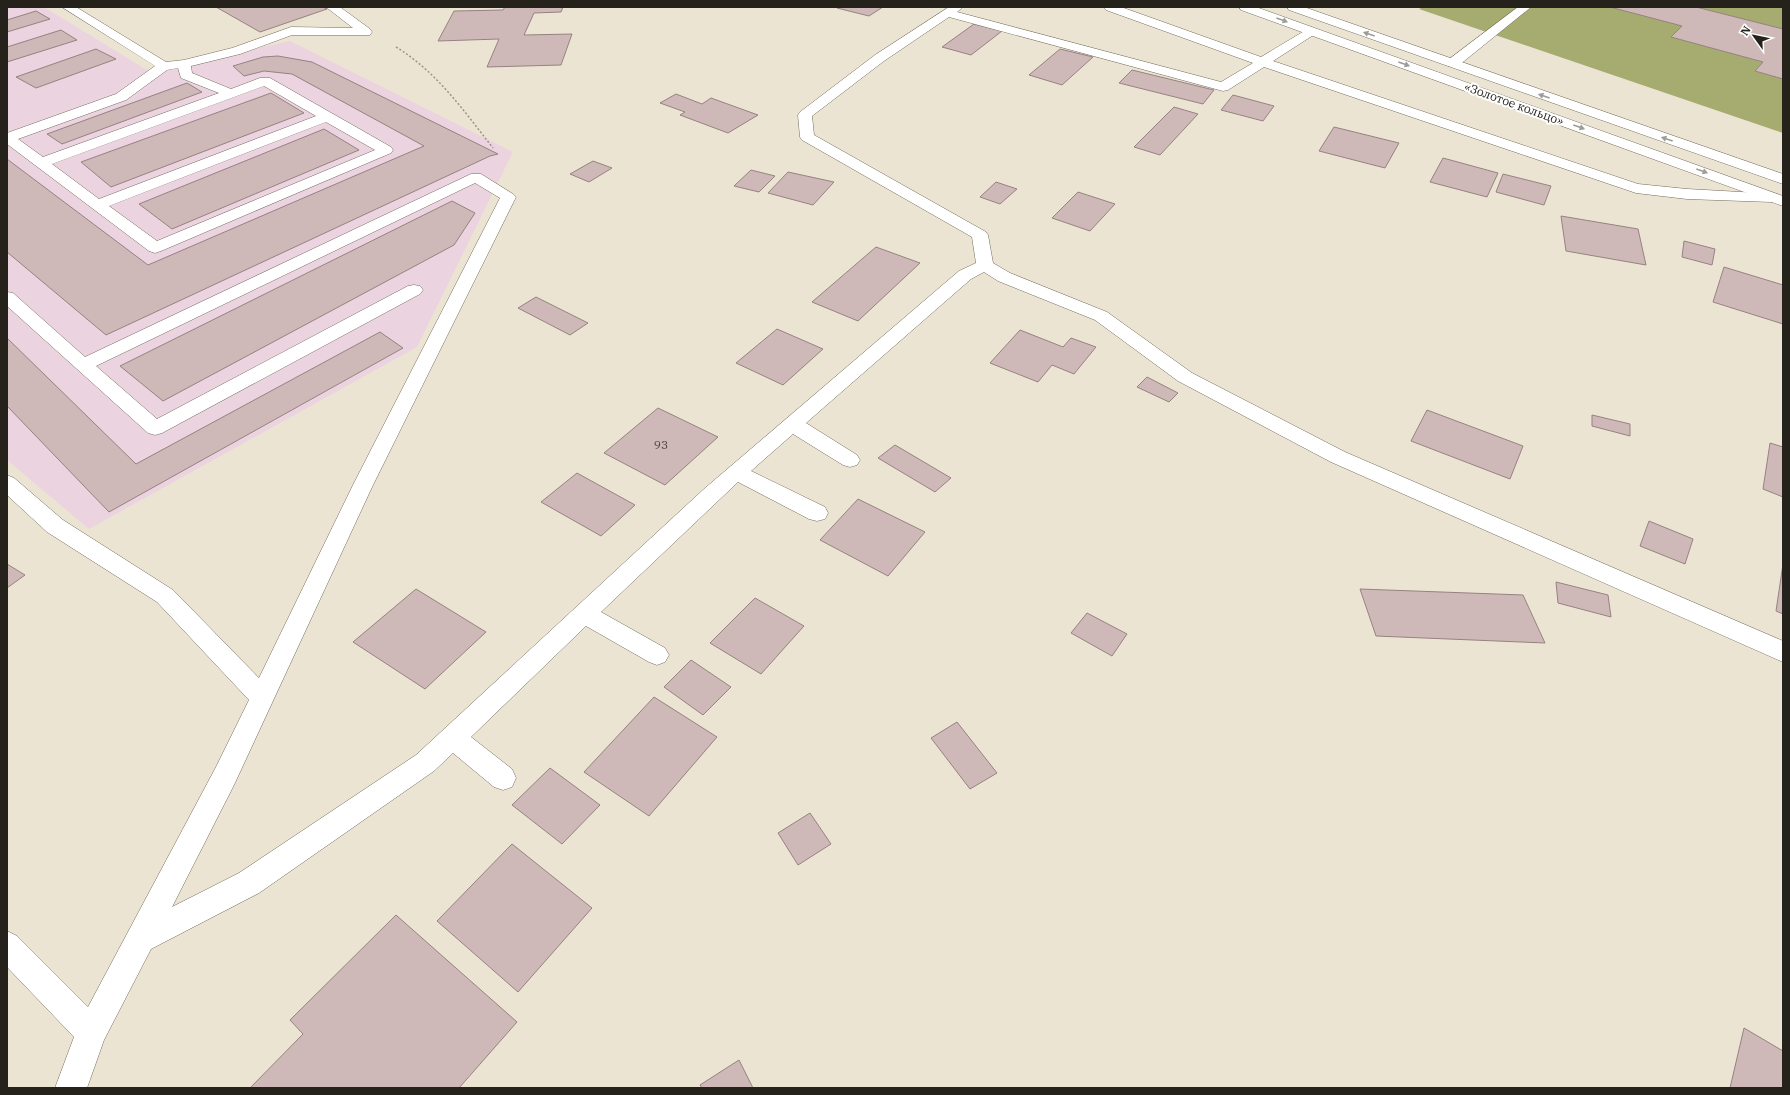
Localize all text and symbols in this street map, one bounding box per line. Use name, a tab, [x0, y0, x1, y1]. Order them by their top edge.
north arrow	[1734, 16, 1774, 56]
one-way arrow	[1276, 17, 1288, 23]
text: N	[1737, 23, 1754, 38]
one-way arrow	[1362, 30, 1374, 36]
one-way arrow	[1399, 61, 1411, 67]
street label: «Золотое кольцо»	[1463, 79, 1566, 128]
one-way arrow	[1538, 92, 1550, 98]
one-way arrow	[1574, 125, 1586, 131]
one-way arrow	[1661, 135, 1673, 141]
one-way arrow	[1696, 169, 1708, 175]
house number: 93	[654, 437, 668, 452]

